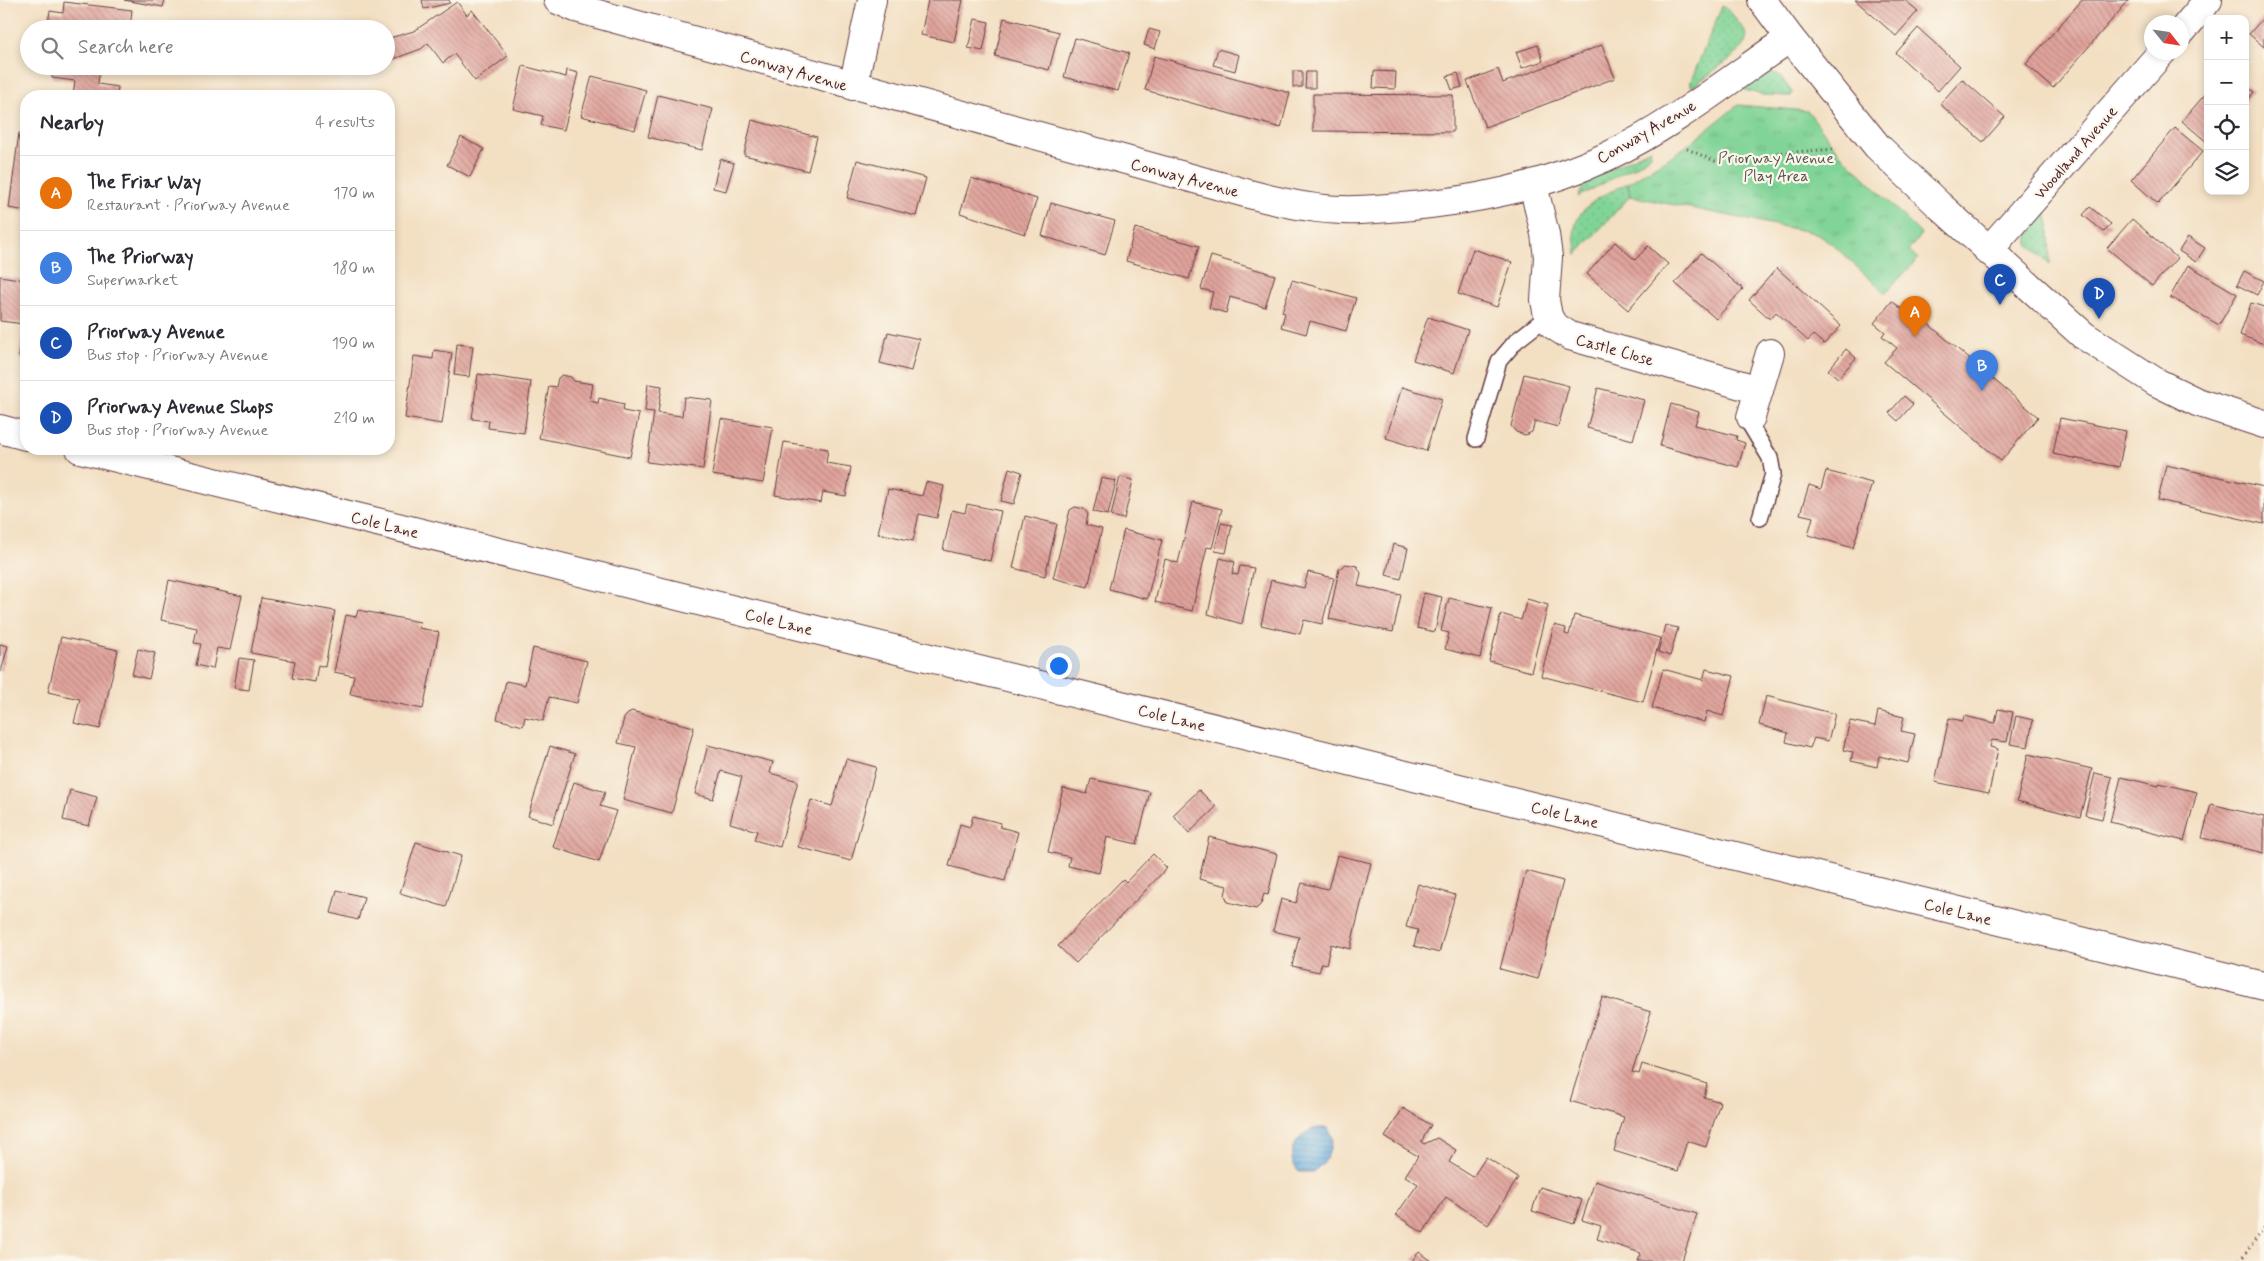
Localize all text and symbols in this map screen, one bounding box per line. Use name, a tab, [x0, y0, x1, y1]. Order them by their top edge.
north arrow	[2144, 15, 2189, 60]
map controls	[2204, 15, 2249, 195]
button: +	[2204, 15, 2249, 60]
search box	[20, 20, 395, 75]
icon: search	[38, 34, 66, 62]
text: Search here	[78, 35, 174, 60]
street label: Conway Avenue	[737, 46, 850, 97]
button: −	[2204, 60, 2249, 105]
street label: Conway Avenue	[1593, 95, 1701, 169]
street label: Woodland Avenue	[2030, 102, 2123, 204]
button: locate	[2204, 105, 2249, 150]
text: Nearby	[40, 109, 104, 137]
text: 4 results	[315, 112, 375, 133]
park label: Priorway Avenue Play Area	[1718, 148, 1834, 187]
button: layers	[2204, 150, 2249, 195]
street label: Conway Avenue	[1128, 154, 1241, 203]
text: The Friar Way	[87, 170, 201, 195]
text: A	[51, 183, 61, 204]
text: 170 m	[333, 183, 375, 204]
text: Restaurant · Priorway Avenue	[87, 195, 290, 216]
text: The Priorway	[87, 245, 193, 270]
text: B	[51, 258, 61, 279]
text: 180 m	[332, 258, 375, 279]
pin: C	[1984, 264, 2016, 305]
text: Supermarket	[87, 270, 178, 291]
pin: D	[2083, 278, 2115, 319]
pin: A	[1899, 296, 1931, 337]
text: Priorway Avenue	[87, 320, 225, 345]
street label: Castle Close	[1573, 329, 1657, 372]
text: C	[50, 333, 62, 354]
text: 190 m	[332, 333, 375, 354]
text: Bus stop · Priorway Avenue	[87, 345, 268, 366]
pin: B	[1966, 350, 1998, 391]
text: Priorway Avenue Shops	[87, 395, 273, 420]
text: D	[50, 408, 62, 429]
text: 210 m	[334, 408, 375, 429]
text: Bus stop · Priorway Avenue	[87, 420, 268, 441]
street label: Cole Lane	[349, 507, 421, 544]
street label: Cole Lane	[743, 604, 815, 641]
your location	[1046, 653, 1072, 679]
street label: Cole Lane	[1136, 700, 1208, 737]
street label: Cole Lane	[1529, 797, 1601, 834]
street label: Cole Lane	[1922, 894, 1994, 931]

